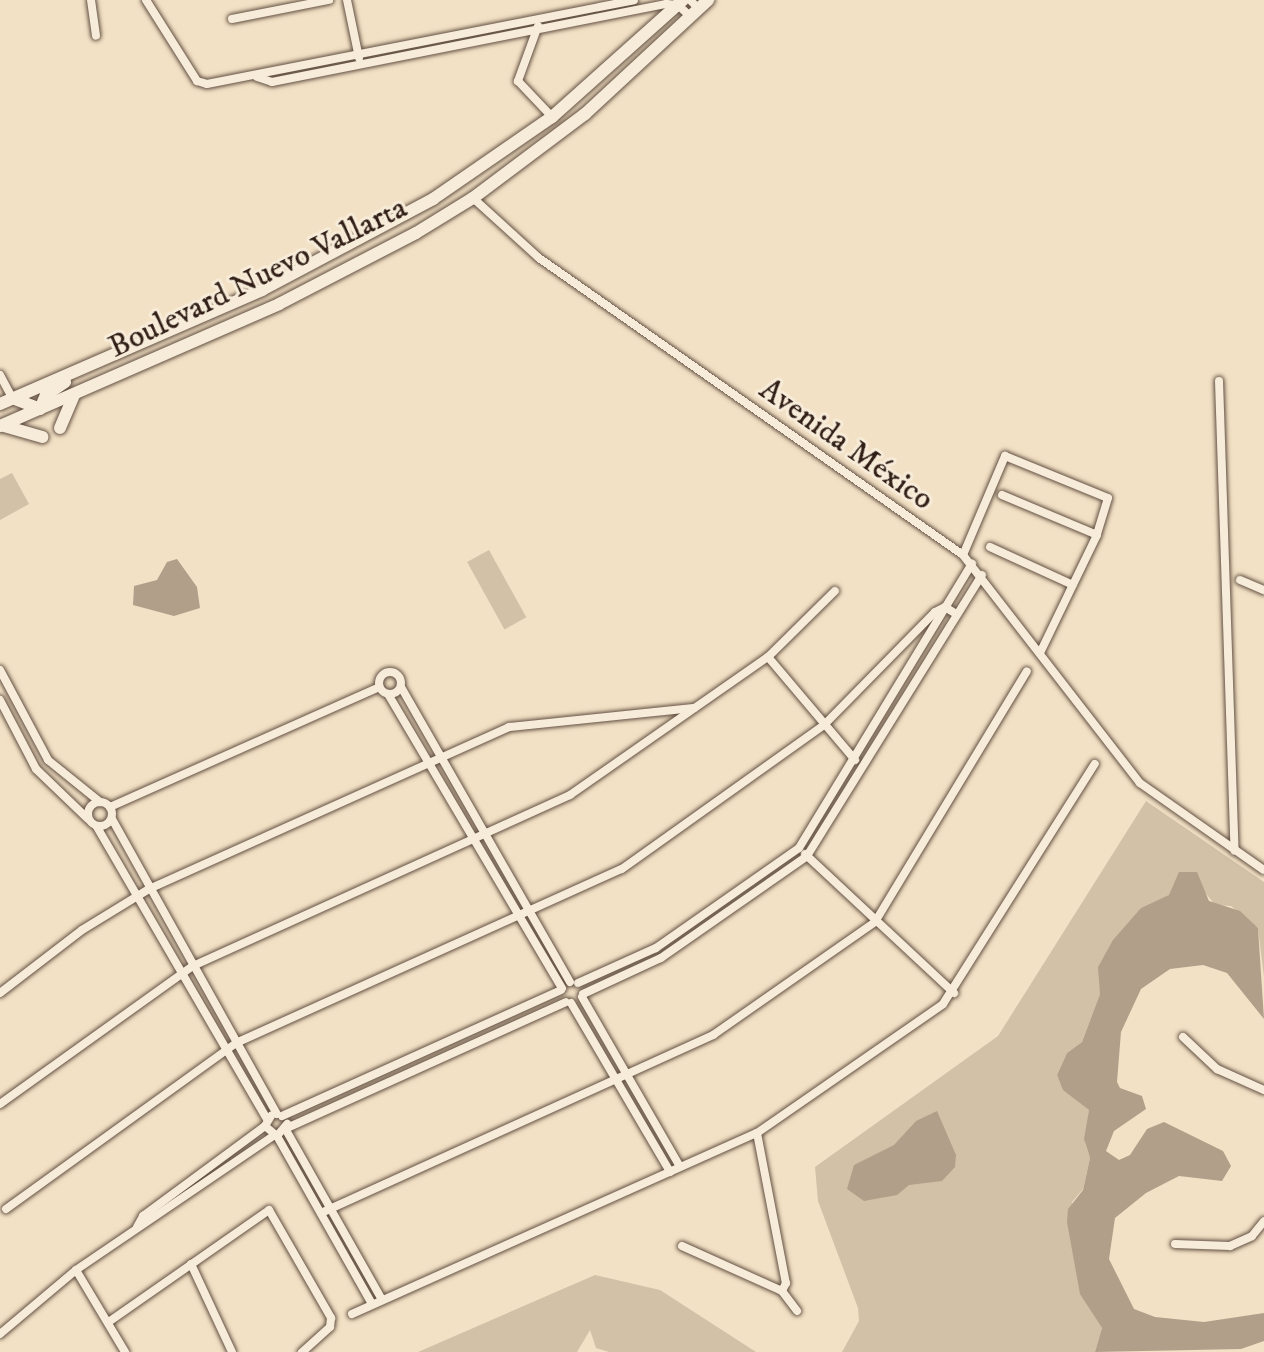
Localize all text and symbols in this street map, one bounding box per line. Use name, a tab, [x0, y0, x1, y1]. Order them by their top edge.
street label: Boulevard Nuevo Vallarta	[102, 189, 414, 367]
street label: Avenida México	[752, 371, 940, 519]

